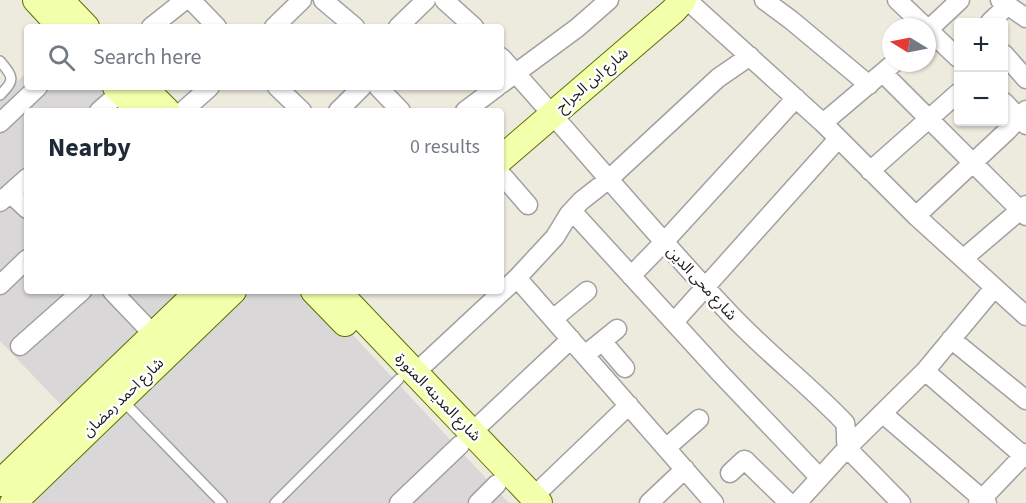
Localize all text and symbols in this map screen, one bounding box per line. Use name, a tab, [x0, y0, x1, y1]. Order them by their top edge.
north arrow	[882, 18, 936, 72]
map controls	[954, 18, 1008, 126]
button: +	[954, 18, 1008, 72]
search box	[24, 24, 504, 90]
icon: search	[45, 41, 78, 74]
text: Search here	[93, 41, 201, 73]
street label: شارع ابن الجراح	[552, 43, 634, 118]
button: −	[954, 72, 1008, 126]
text: Nearby	[48, 129, 131, 166]
text: 0 results	[410, 133, 480, 161]
street label: شارع محى الدين	[661, 242, 742, 326]
street label: شارع المدينه المنورة	[389, 348, 486, 447]
street label: شارع احمد رمضان	[78, 353, 170, 442]

